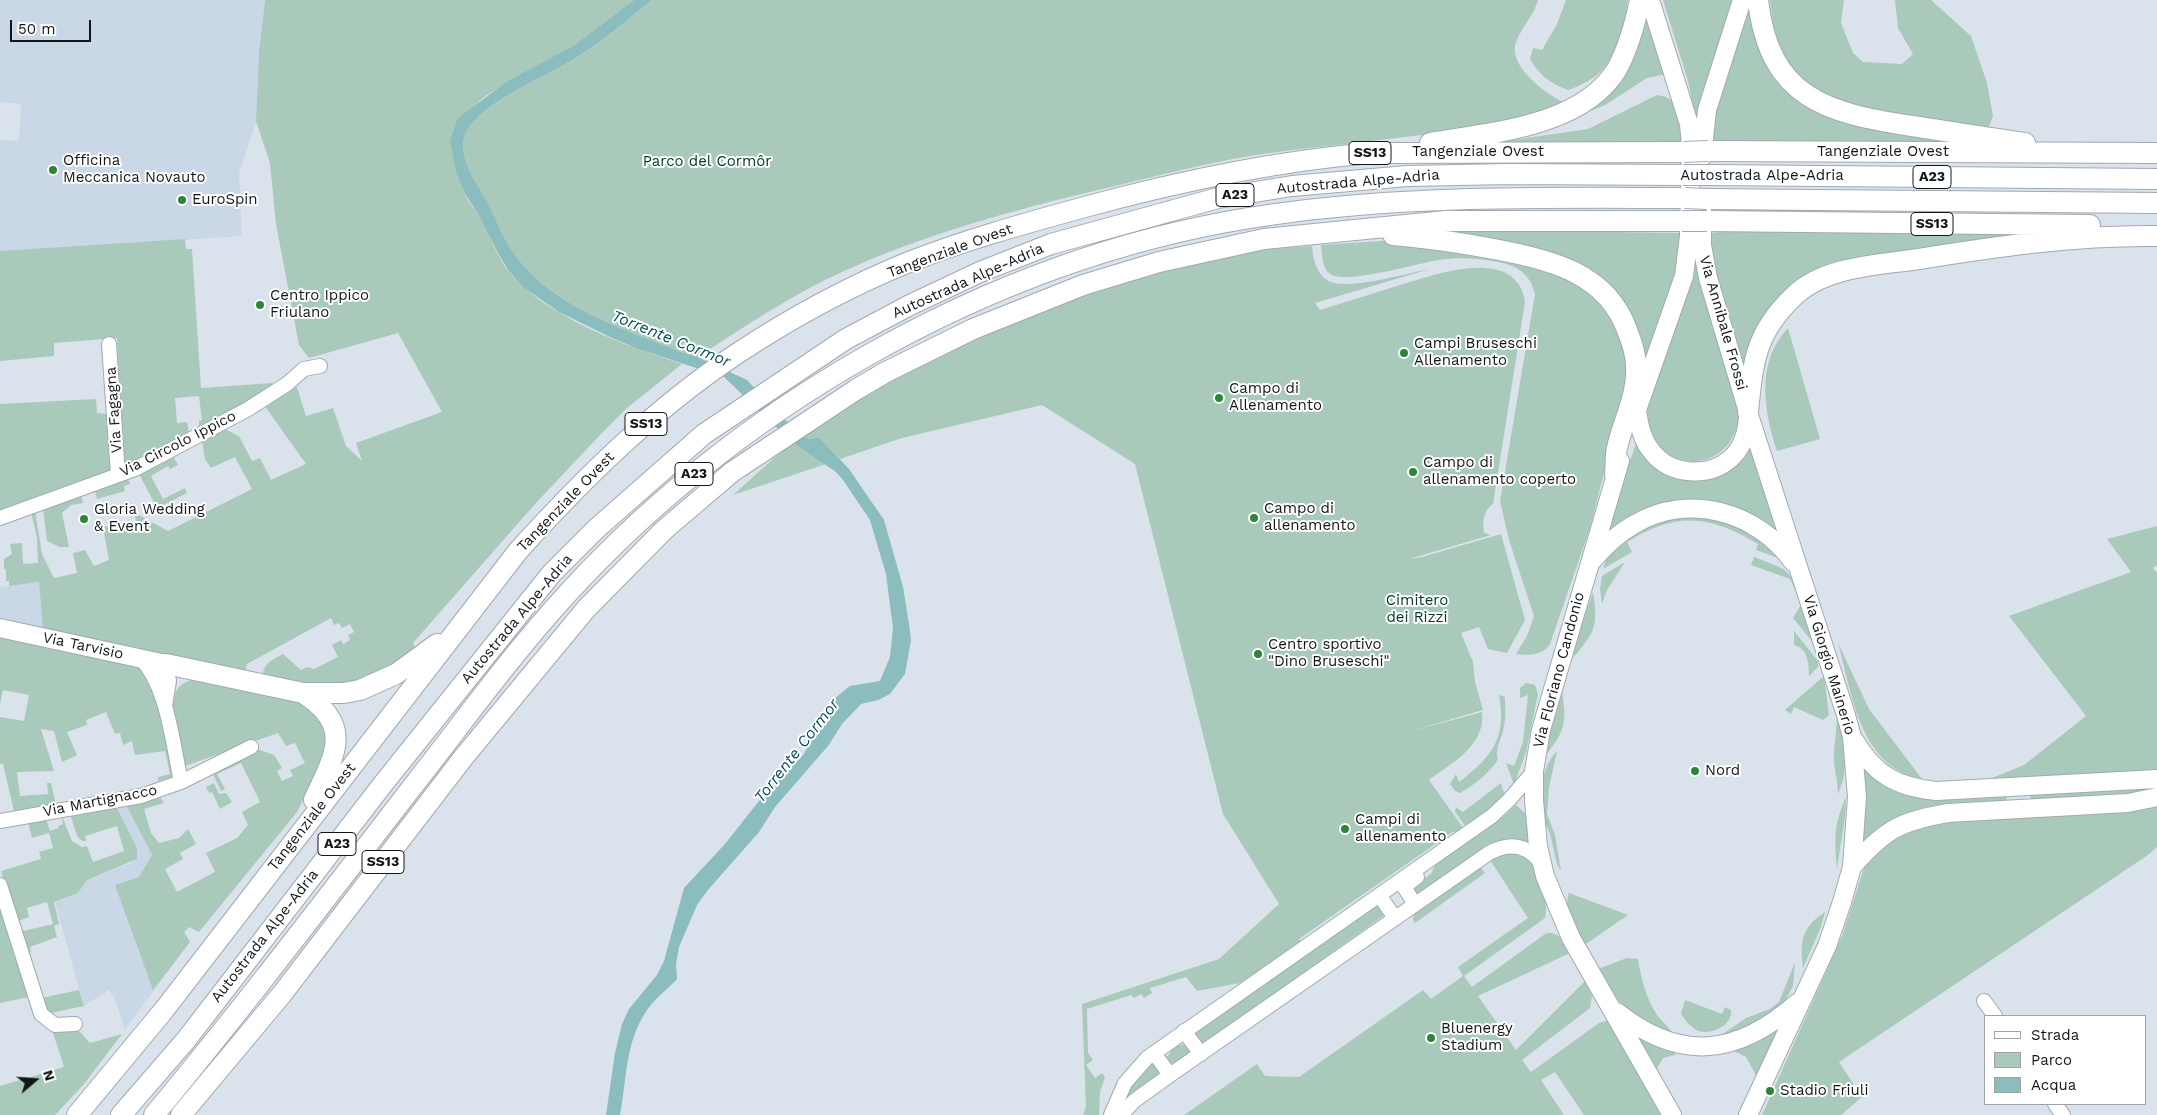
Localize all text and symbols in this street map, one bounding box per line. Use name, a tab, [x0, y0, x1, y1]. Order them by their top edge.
scale bar	[12, 10, 94, 42]
text: 50 m	[18, 20, 55, 38]
road number: SS13	[1349, 142, 1391, 164]
street label: Tangenziale Ovest	[1412, 143, 1544, 161]
street label: Tangenziale Ovest	[1817, 143, 1949, 161]
place label: Officina Meccanica Novauto	[63, 152, 205, 187]
park label: Parco del Cormôr	[643, 153, 771, 171]
marker: Officina Meccanica Novauto	[47, 164, 59, 176]
street label: Autostrada Alpe-Adria	[1276, 166, 1440, 198]
road number: A23	[1913, 166, 1951, 188]
street label: Autostrada Alpe-Adria	[1680, 167, 1844, 185]
road number: A23	[1216, 184, 1254, 206]
place label: EuroSpin	[192, 191, 258, 209]
marker: EuroSpin	[176, 194, 188, 206]
road number: SS13	[1911, 212, 1953, 235]
street label: Tangenziale Ovest	[885, 220, 1015, 282]
street label: Autostrada Alpe-Adria	[890, 240, 1046, 322]
street label: Via Annibale Frossi	[1695, 254, 1751, 392]
place label: Centro Ippico Friulano	[270, 287, 369, 322]
marker: Centro Ippico Friulano	[254, 299, 266, 311]
water label: Torrente Cormor	[609, 306, 733, 372]
place label: Campi Bruseschi Allenamento	[1414, 335, 1537, 370]
marker: Campi Bruseschi Allenamento	[1398, 347, 1410, 359]
street label: Via Fagagna	[102, 366, 126, 454]
place label: Campo di Allenamento	[1229, 380, 1322, 415]
marker: Campo di Allenamento	[1213, 392, 1225, 404]
street label: Via Circolo Ippico	[117, 407, 239, 481]
road number: SS13	[625, 412, 667, 436]
street label: Tangenziale Ovest	[514, 448, 618, 556]
place label: Campo di allenamento coperto	[1423, 454, 1576, 489]
road number: A23	[675, 462, 713, 486]
marker: Campo di allenamento coperto	[1407, 466, 1419, 478]
place label: Campo di allenamento	[1264, 500, 1356, 535]
place label: Gloria Wedding & Event	[94, 501, 205, 536]
marker: Campo di allenamento	[1248, 512, 1260, 524]
marker: Gloria Wedding & Event	[78, 513, 90, 525]
street label: Autostrada Alpe-Adria	[458, 551, 576, 687]
street label: Via Floriano Candonio	[1529, 590, 1589, 750]
park label: Cimitero dei Rizzi	[1386, 592, 1448, 627]
street label: Via Giorgio Mainerio	[1799, 593, 1859, 737]
street label: Via Tarvisio	[41, 629, 125, 663]
place label: Centro sportivo "Dino Bruseschi"	[1268, 636, 1390, 671]
marker: Centro sportivo "Dino Bruseschi"	[1252, 648, 1264, 660]
water label: Torrente Cormor	[751, 695, 843, 807]
street label: Tangenziale Ovest	[264, 759, 360, 875]
place label: Nord	[1705, 762, 1740, 780]
marker: Nord	[1689, 765, 1701, 777]
street label: Via Martignacco	[41, 781, 159, 821]
place label: Campi di allenamento	[1355, 811, 1447, 846]
marker: Campi di allenamento	[1339, 823, 1351, 835]
road number: A23	[318, 832, 356, 856]
road number: SS13	[362, 850, 404, 874]
street label: Autostrada Alpe-Adria	[208, 866, 322, 1006]
legend	[1984, 1015, 2147, 1105]
place label: Bluenergy Stadium	[1441, 1020, 1513, 1055]
text: Strada	[2031, 1026, 2079, 1044]
marker: Bluenergy Stadium	[1425, 1032, 1437, 1044]
text: Parco	[2031, 1051, 2072, 1069]
north arrow	[10, 1055, 60, 1105]
text: N	[40, 1068, 58, 1083]
text: Acqua	[2031, 1076, 2076, 1094]
place label: Stadio Friuli	[1780, 1082, 1868, 1100]
marker: Stadio Friuli	[1764, 1085, 1776, 1097]

